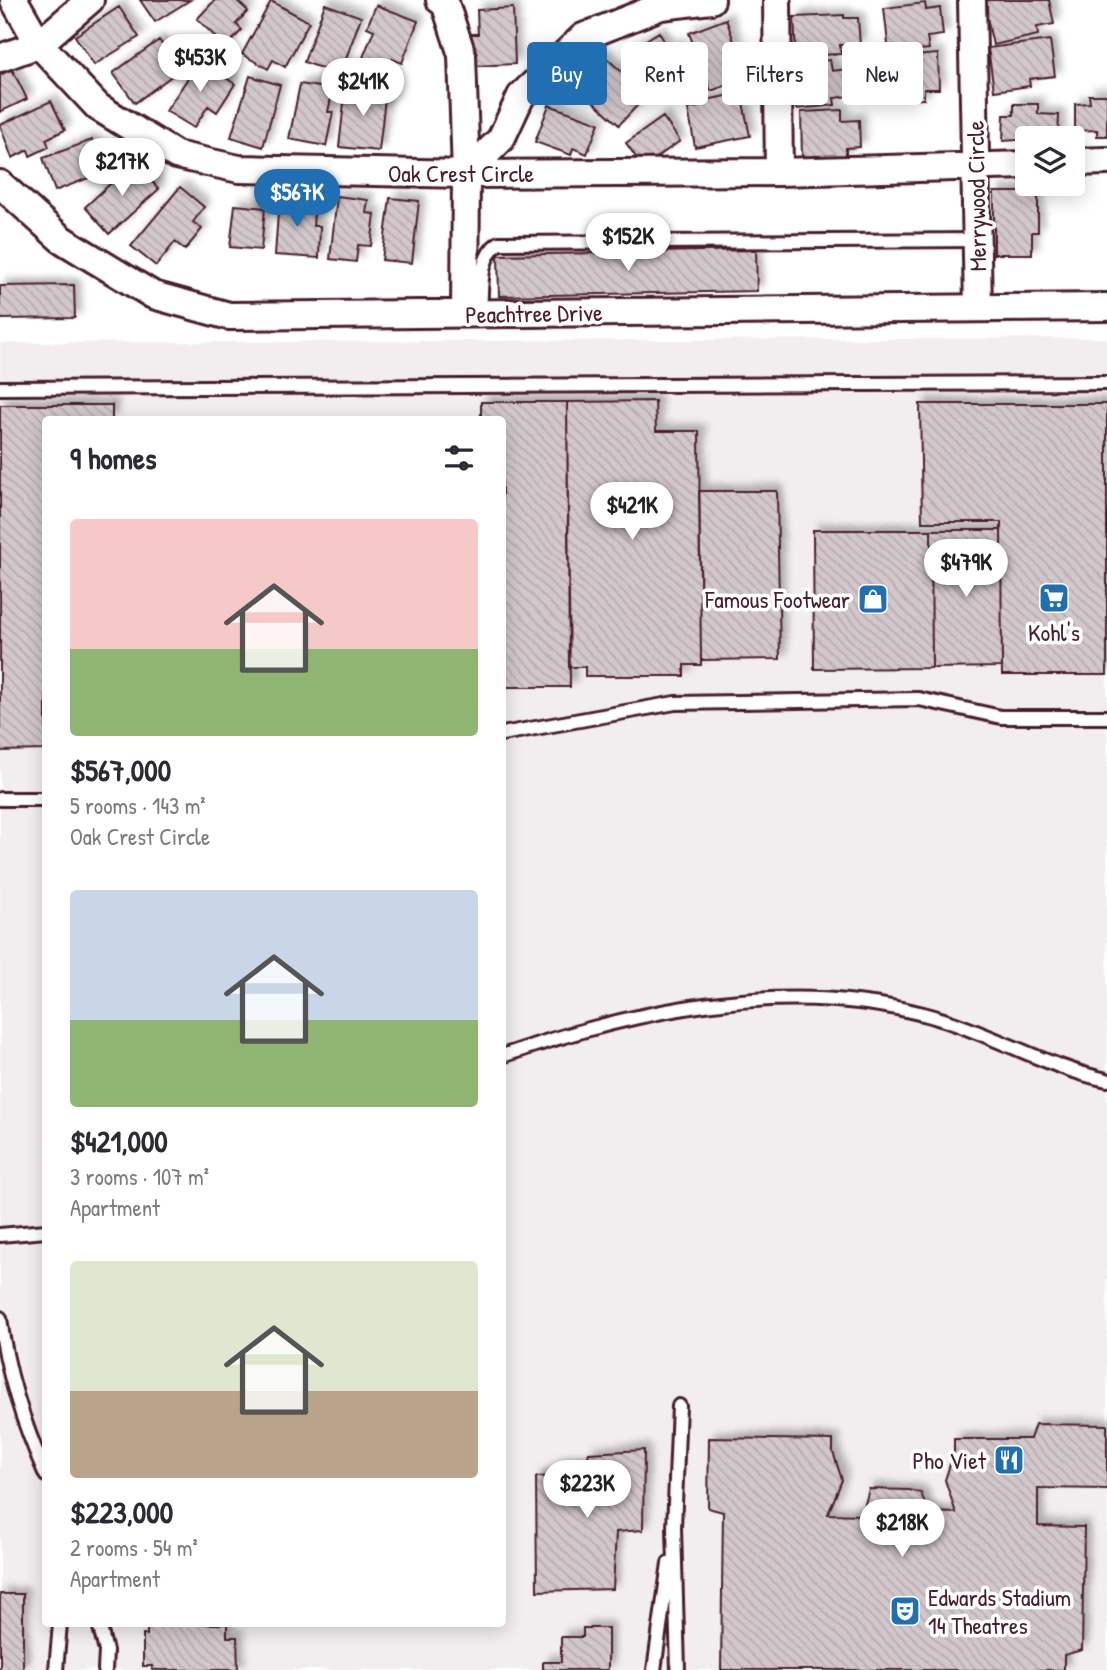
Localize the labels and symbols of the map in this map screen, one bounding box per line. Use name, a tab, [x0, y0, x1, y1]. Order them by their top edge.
pin: $453K	[151, 34, 249, 94]
pin: $241K	[314, 58, 412, 118]
street label: Merrywood Circle	[959, 120, 993, 272]
pin: $217K	[73, 138, 171, 198]
street label: Oak Crest Circle	[388, 157, 535, 189]
pin: $567K	[248, 170, 346, 229]
pin: $152K	[579, 214, 677, 273]
street label: Peachtree Drive	[465, 296, 603, 330]
pin: $421K	[583, 482, 681, 542]
pin: $479K	[917, 540, 1015, 599]
supermarket icon: Kohl's	[1037, 581, 1071, 615]
shop icon: Famous Footwear	[856, 582, 890, 616]
place label: Famous Footwear	[704, 583, 850, 615]
place label: Kohl's	[1028, 616, 1080, 648]
restaurant icon: Pho Viet	[992, 1443, 1026, 1477]
place label: Pho Viet	[913, 1444, 987, 1476]
pin: $223K	[538, 1460, 636, 1520]
pin: $218K	[853, 1500, 951, 1559]
place label: Edwards Stadium 14 Theatres	[928, 1581, 1071, 1641]
theatre icon: Edwards Stadium 14 Theatres	[888, 1594, 922, 1628]

